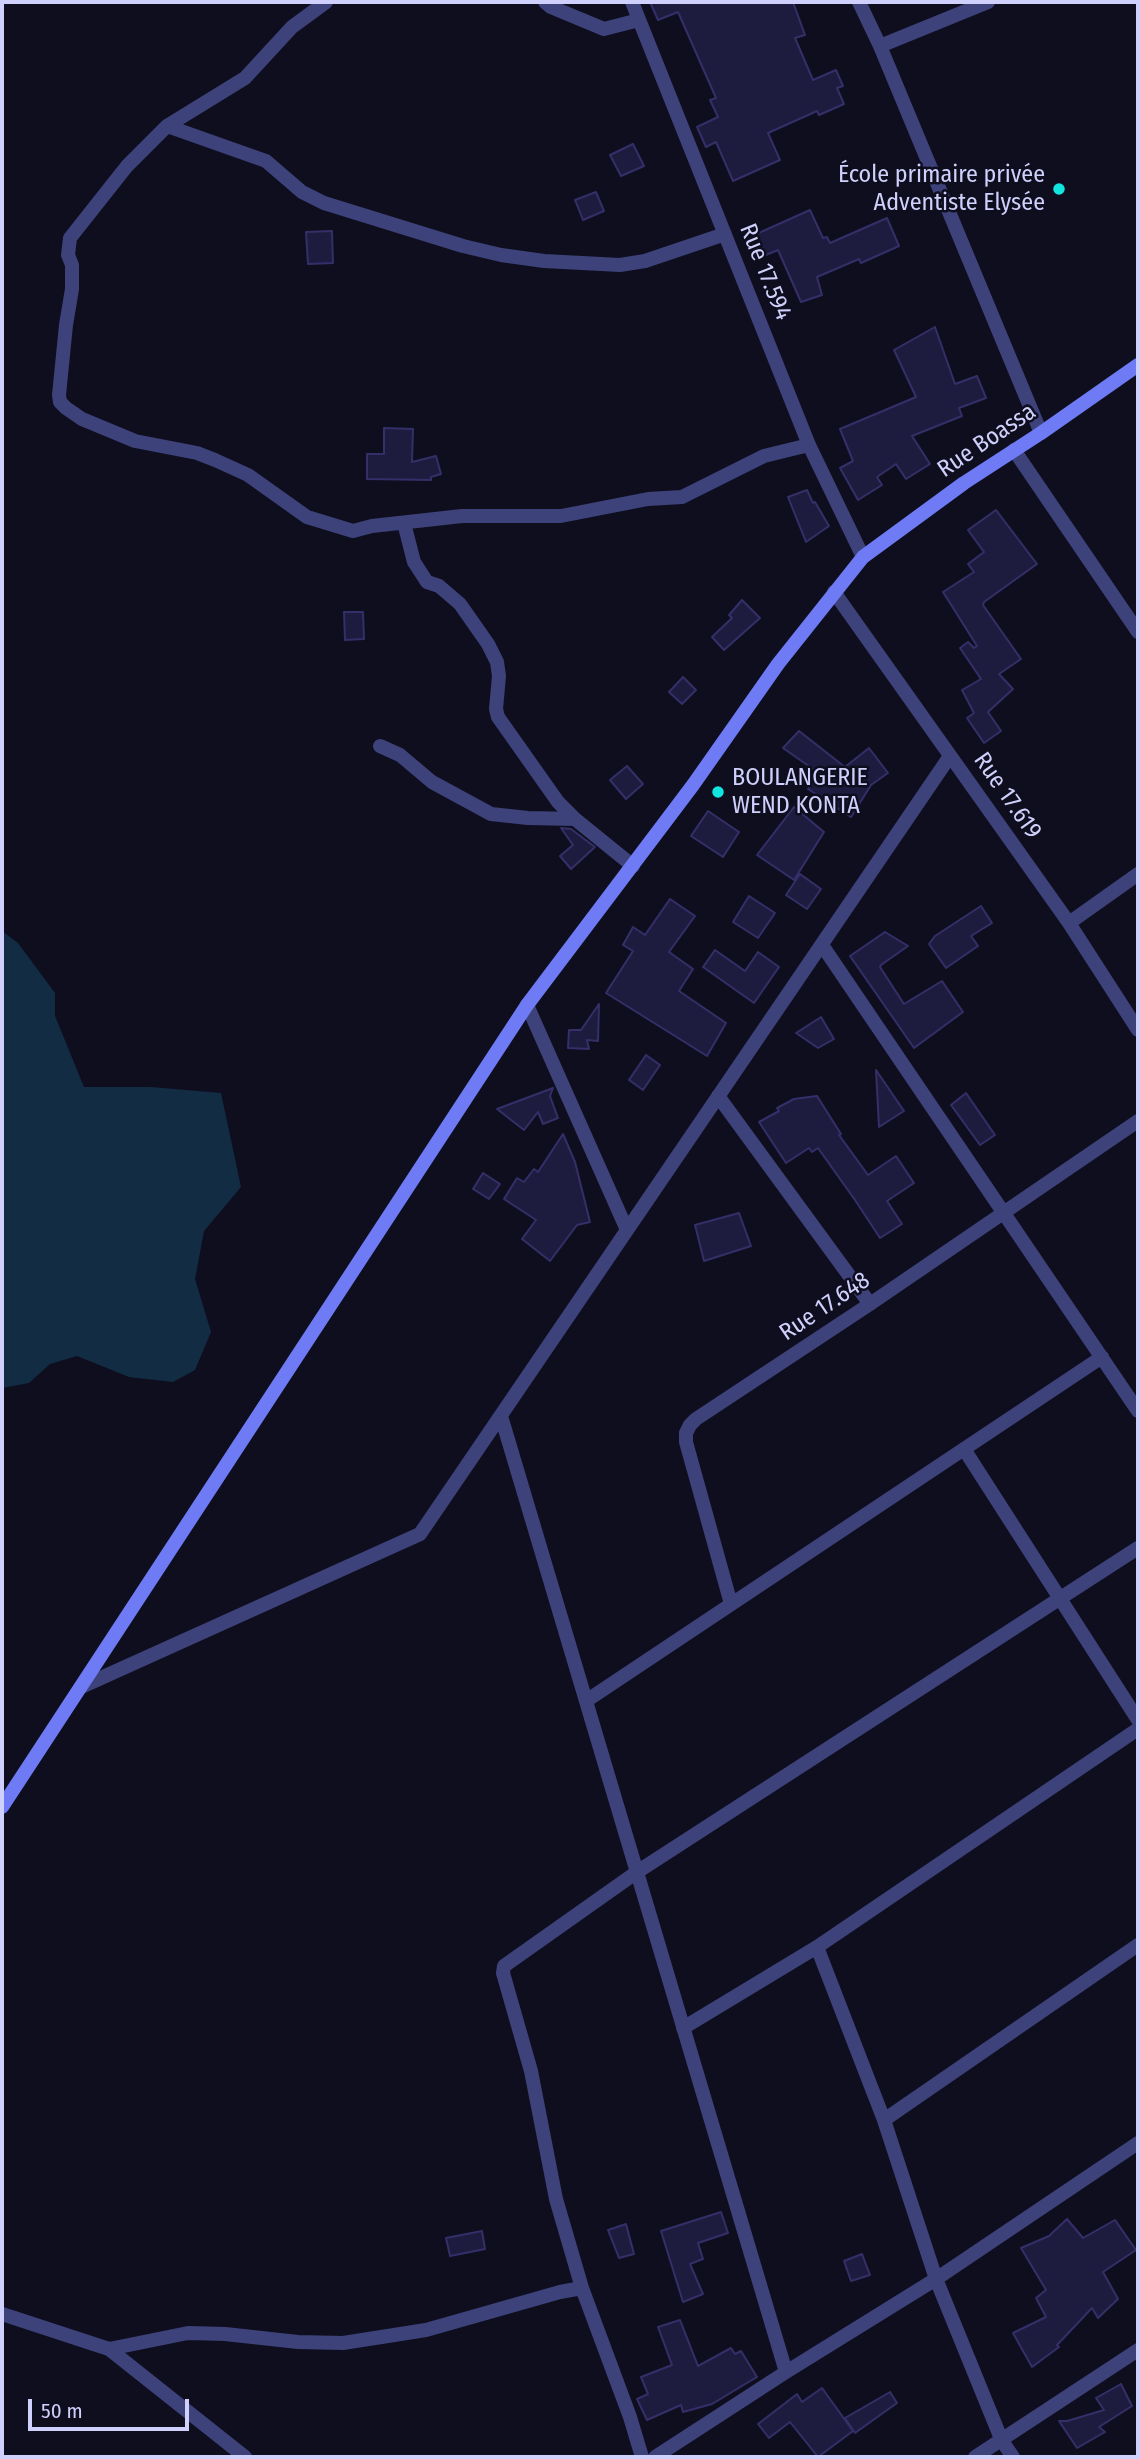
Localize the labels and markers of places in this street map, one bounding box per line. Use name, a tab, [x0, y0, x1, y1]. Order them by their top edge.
place label: École primaire privée Adventiste Elysée	[838, 161, 1045, 217]
marker: École primaire privée Adventiste Elysée	[1051, 181, 1067, 197]
place label: BOULANGERIE WEND KONTA	[732, 764, 868, 820]
marker: BOULANGERIE WEND KONTA	[710, 784, 726, 800]

